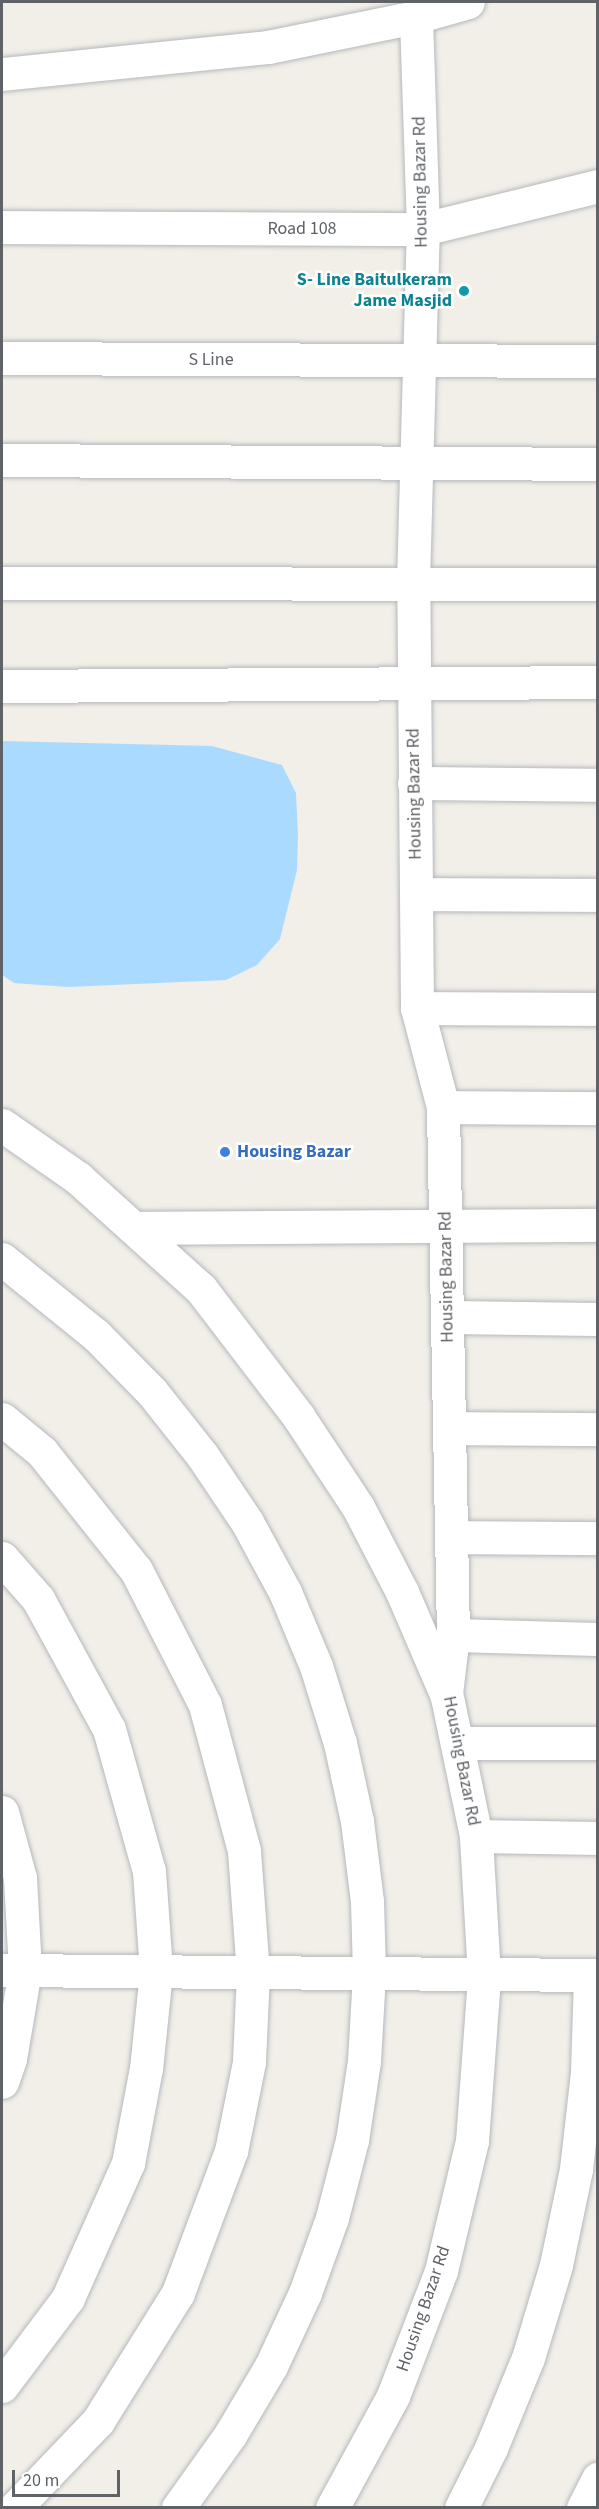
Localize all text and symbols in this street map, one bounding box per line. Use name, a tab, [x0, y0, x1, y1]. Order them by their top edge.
street label: Housing Bazar Rd	[409, 116, 433, 248]
street label: Road 108	[267, 218, 337, 240]
place label: S- Line Baitulkeram Jame Masjid	[297, 270, 452, 312]
marker: S- Line Baitulkeram Jame Masjid	[457, 284, 471, 298]
street label: S Line	[188, 349, 234, 371]
street label: Housing Bazar Rd	[403, 728, 427, 860]
place label: Housing Bazar	[237, 1141, 351, 1163]
marker: Housing Bazar	[218, 1145, 232, 1159]
street label: Housing Bazar Rd	[435, 1211, 459, 1343]
street label: Housing Bazar Rd	[438, 1694, 484, 1828]
street label: Housing Bazar Rd	[392, 2243, 456, 2375]
scale bar	[15, 2458, 123, 2496]
text: 20 m	[23, 2468, 59, 2493]

